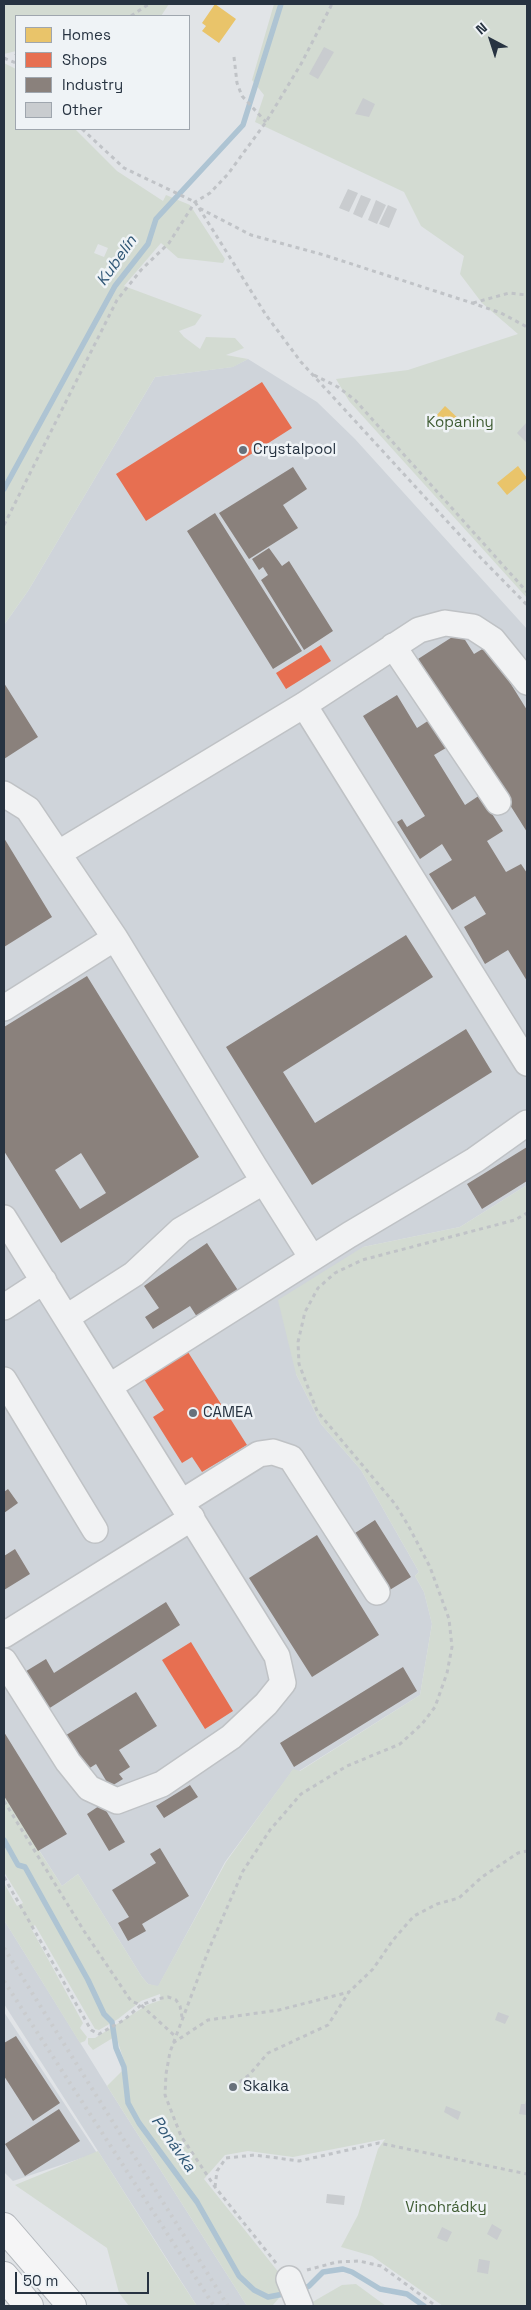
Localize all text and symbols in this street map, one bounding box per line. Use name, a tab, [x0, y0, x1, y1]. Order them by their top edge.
legend	[15, 15, 190, 130]
north arrow	[466, 15, 516, 65]
text: N	[472, 19, 491, 38]
text: Homes	[62, 25, 111, 44]
text: Shops	[62, 50, 107, 69]
text: Industry	[62, 75, 123, 94]
text: Other	[62, 100, 103, 119]
water label: Kubelín	[93, 232, 141, 290]
park label: Kopaniny	[426, 414, 494, 432]
place label: Crystalpool	[253, 441, 336, 459]
marker: Crystalpool	[237, 444, 249, 456]
place label: CAMEA	[203, 1404, 253, 1422]
marker: CAMEA	[187, 1407, 199, 1419]
place label: Skalka	[243, 2078, 289, 2096]
marker: Skalka	[227, 2081, 239, 2093]
water label: Ponávka	[147, 2112, 199, 2176]
park label: Vinohrádky	[405, 2199, 487, 2217]
scale bar	[18, 2262, 151, 2294]
text: 50 m	[23, 2271, 58, 2290]

